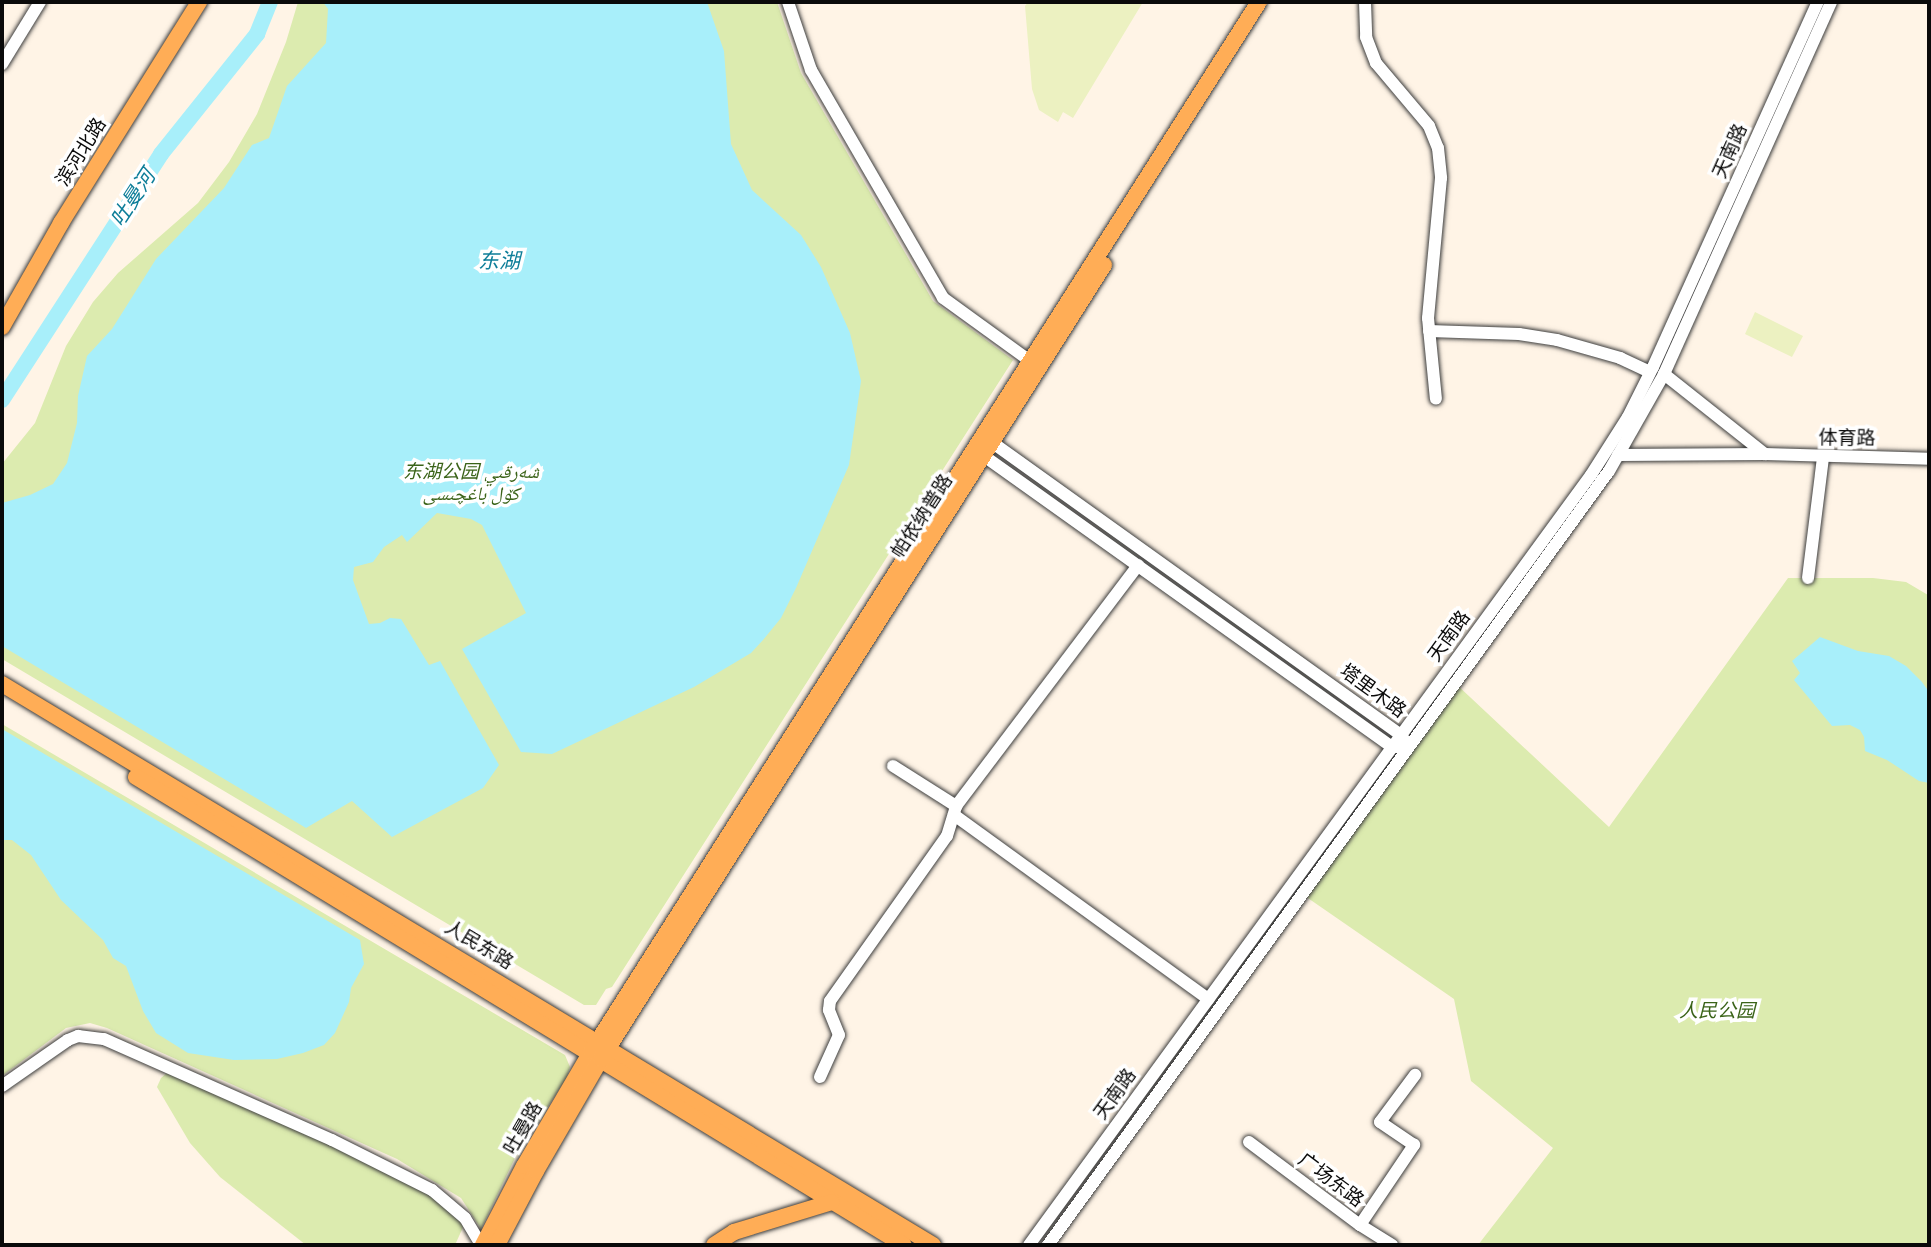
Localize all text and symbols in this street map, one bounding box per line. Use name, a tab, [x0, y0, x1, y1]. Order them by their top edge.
street label: 滨河北路	[51, 114, 111, 190]
street label: 天南路	[1708, 120, 1752, 182]
water label: 吐曼河	[105, 165, 161, 231]
water label: 东湖	[478, 248, 520, 274]
street label: 体育路	[1818, 426, 1876, 450]
park label: 东湖公园 شەرقىي كۆل باغچىسى	[403, 461, 539, 505]
street label: 帕依纳普路	[887, 470, 957, 562]
street label: 天南路	[1423, 606, 1475, 666]
street label: 塔里木路	[1336, 659, 1410, 723]
street label: 人民东路	[441, 916, 517, 974]
park label: 人民公园	[1679, 1000, 1755, 1022]
street label: 天南路	[1089, 1064, 1141, 1124]
street label: 吐曼路	[499, 1098, 547, 1158]
street label: 广场东路	[1294, 1148, 1368, 1212]

